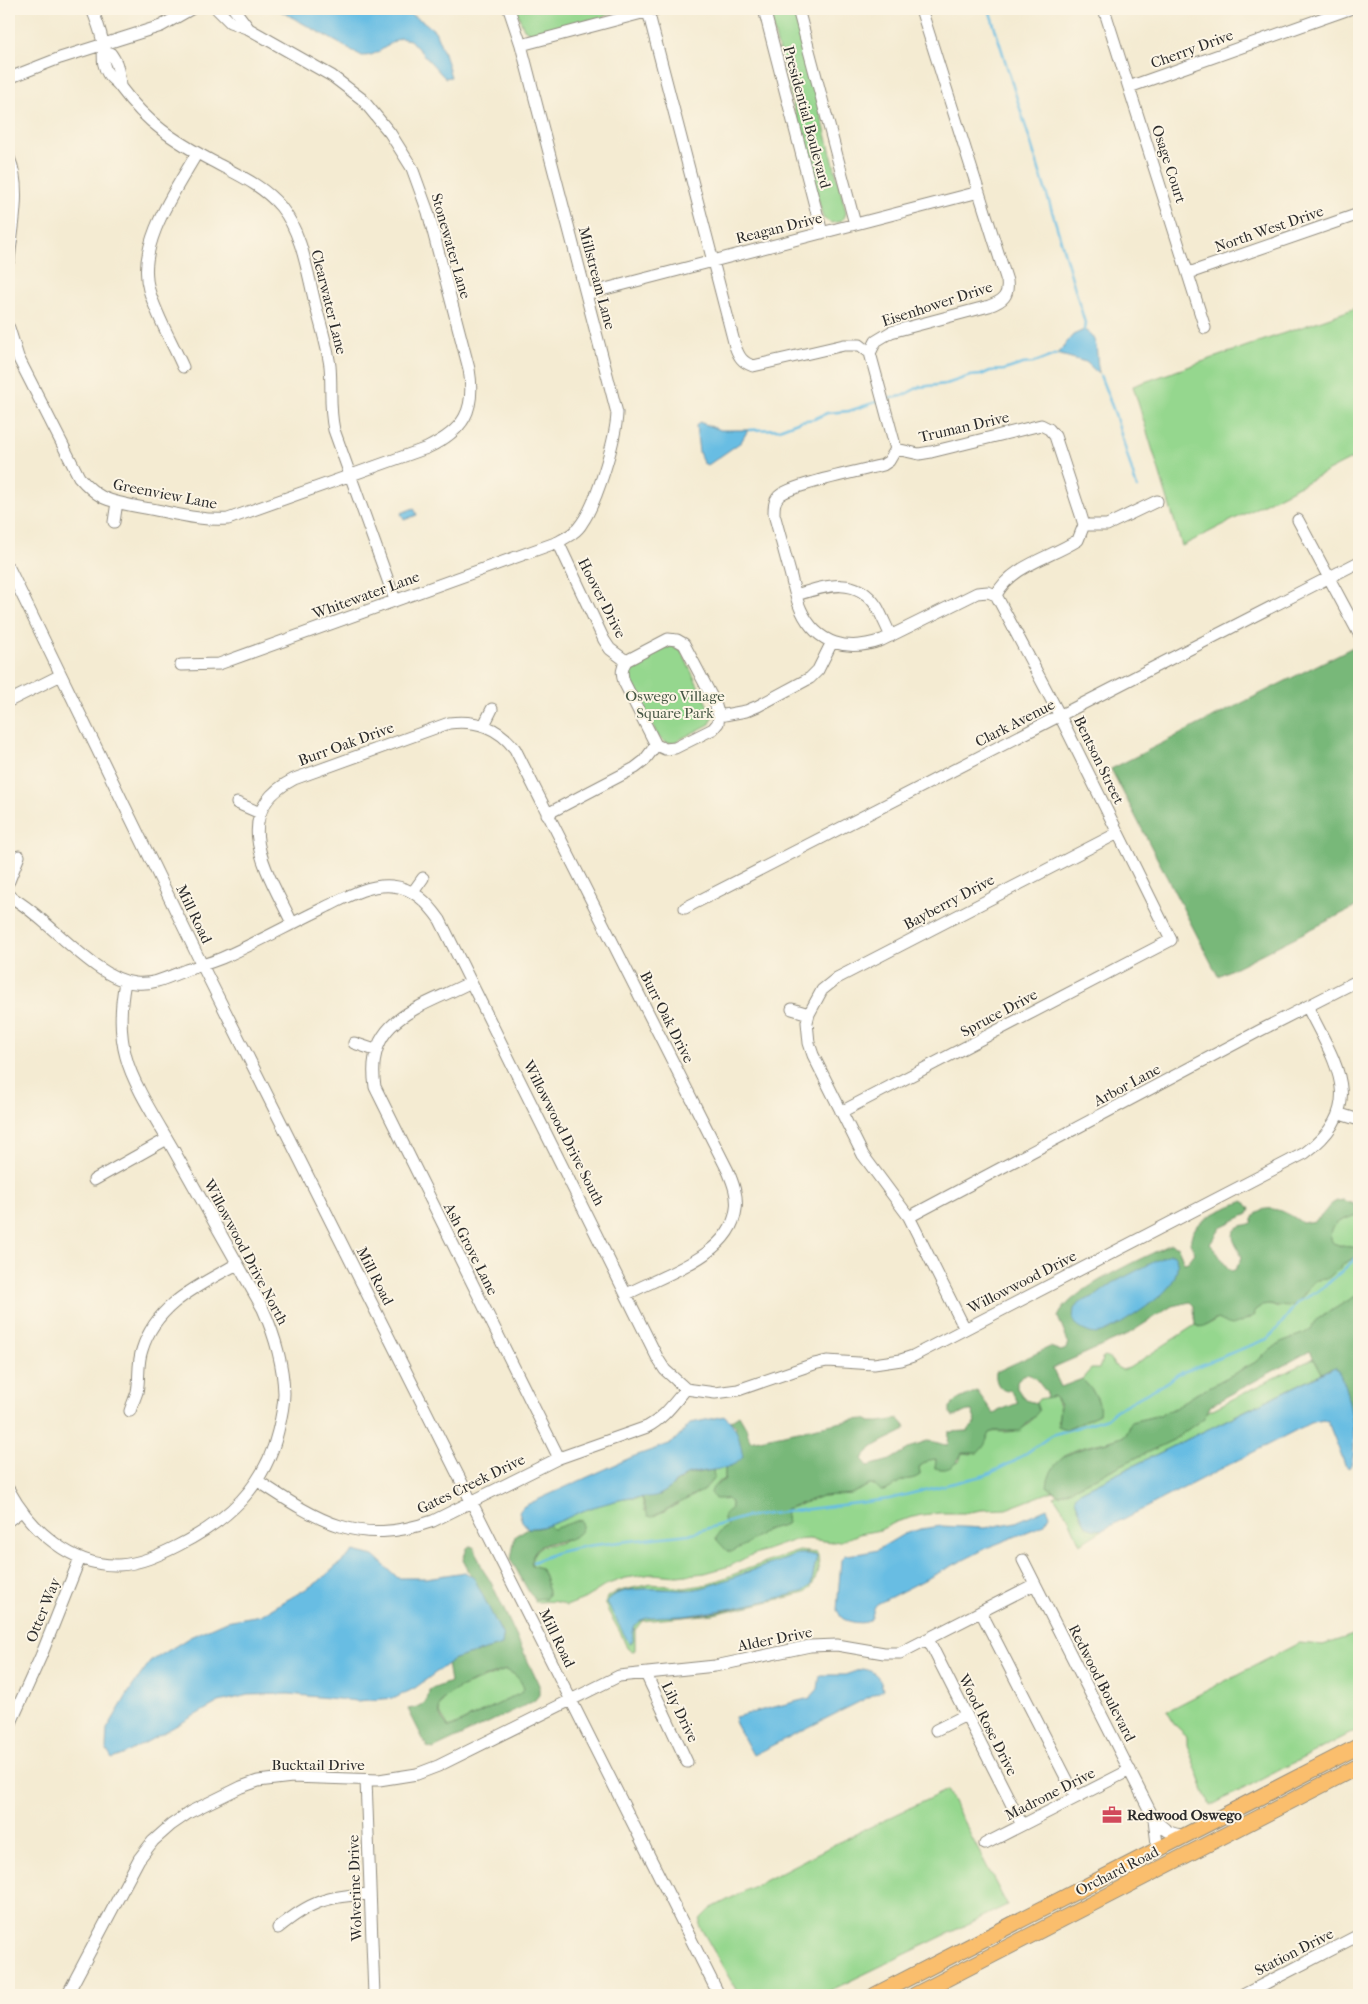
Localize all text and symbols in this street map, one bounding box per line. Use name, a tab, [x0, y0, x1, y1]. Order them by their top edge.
street label: Cherry Drive	[1148, 26, 1236, 72]
street label: Presidential Boulevard	[779, 44, 835, 191]
street label: Osage Court	[1148, 123, 1190, 206]
street label: Stonewater Lane	[427, 191, 475, 301]
street label: North West Drive	[1212, 202, 1326, 256]
street label: Reagan Drive	[734, 208, 825, 247]
street label: Millstream Lane	[575, 225, 620, 332]
street label: Clearwater Lane	[307, 248, 351, 357]
street label: Eisenhower Drive	[879, 277, 995, 330]
street label: Truman Drive	[917, 408, 1011, 446]
street label: Greenview Lane	[111, 475, 219, 513]
street label: Hoover Drive	[574, 555, 630, 642]
street label: Whitewater Lane	[309, 567, 422, 623]
park label: Oswego Village Square Park	[625, 687, 725, 722]
street label: Clark Avenue	[972, 695, 1058, 751]
street label: Bentson Street	[1070, 713, 1128, 808]
street label: Burr Oak Drive	[296, 718, 397, 770]
street label: Bayberry Drive	[900, 870, 998, 933]
street label: Mill Road	[172, 882, 216, 947]
street label: Burr Oak Drive	[636, 968, 698, 1066]
street label: Spruce Drive	[957, 985, 1041, 1041]
street label: Willowwood Drive South	[519, 1057, 609, 1209]
street label: Arbor Lane	[1090, 1060, 1164, 1111]
street label: Willowwood Drive North	[200, 1175, 292, 1328]
street label: Ash Grove Lane	[440, 1199, 502, 1299]
street label: Mill Road	[353, 1244, 398, 1309]
street label: Willowwood Drive	[964, 1247, 1080, 1318]
street label: Gates Creek Drive	[414, 1450, 528, 1518]
street label: Otter Way	[22, 1574, 64, 1645]
street label: Mill Road	[535, 1606, 579, 1671]
street label: Redwood Boulevard	[1065, 1621, 1140, 1745]
street label: Alder Drive	[735, 1623, 814, 1655]
street label: Wood Rose Drive	[954, 1670, 1022, 1779]
street label: Lily Drive	[658, 1679, 703, 1746]
street label: Bucktail Drive	[271, 1756, 365, 1774]
street label: Madrone Drive	[1002, 1763, 1098, 1824]
office icon: Redwood Oswego	[1101, 1804, 1123, 1826]
place label: Redwood Oswego	[1127, 1806, 1242, 1824]
street label: Wolverine Drive	[344, 1834, 366, 1943]
street label: Orchard Road	[1072, 1842, 1162, 1900]
street label: Station Drive	[1252, 1924, 1337, 1979]

